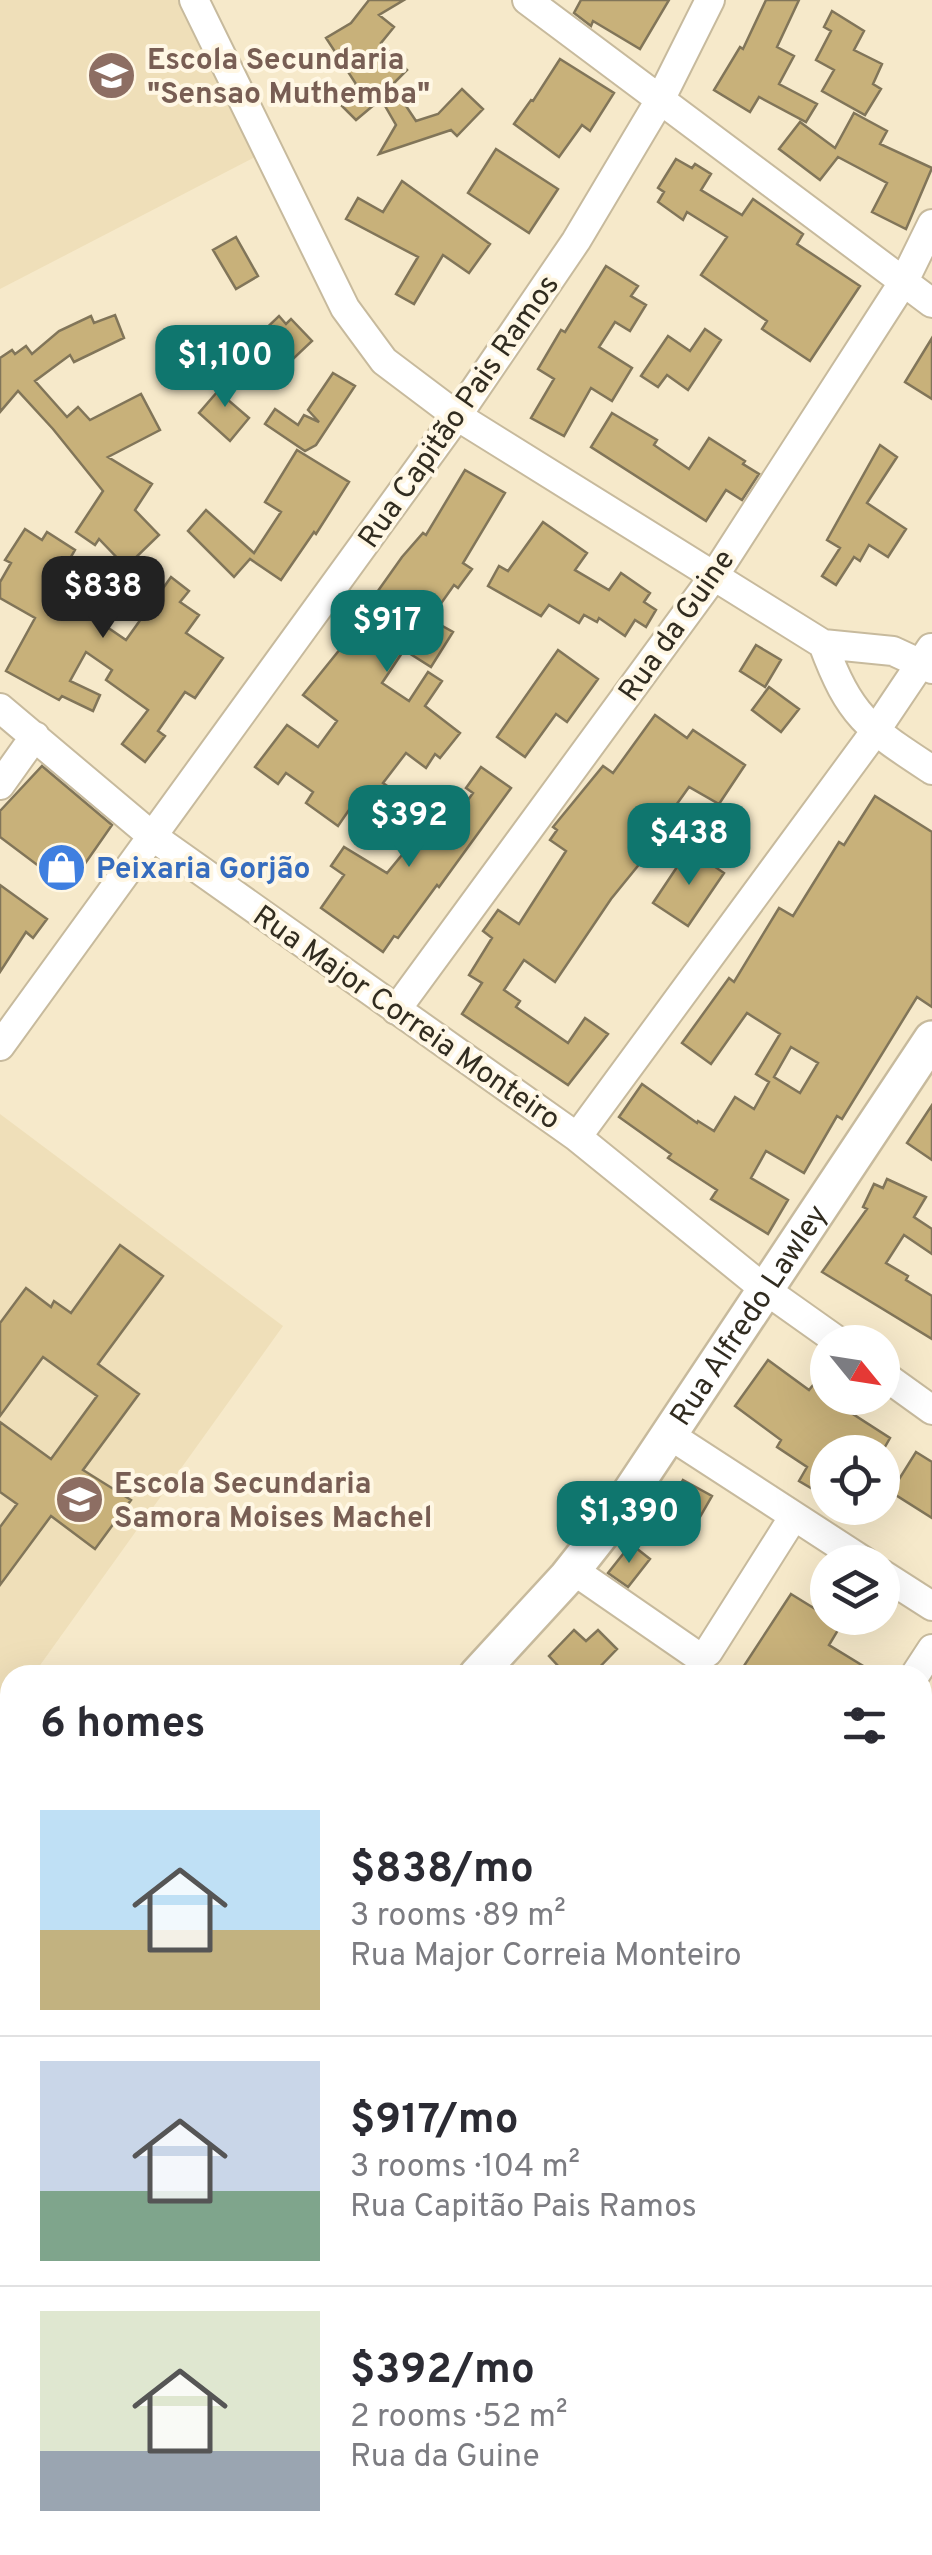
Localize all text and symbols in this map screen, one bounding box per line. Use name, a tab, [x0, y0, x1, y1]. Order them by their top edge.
place label: Escola Secundaria "Sensao Muthemba"	[147, 43, 430, 114]
school or university icon: Escola Secundaria "Sensao Muthemba"	[86, 50, 138, 102]
street label: Rua Capitão Pais Ramos	[352, 269, 568, 556]
pin: $1,100	[144, 325, 306, 410]
text: $1,100	[177, 337, 273, 377]
street label: Rua da Guine	[612, 543, 744, 710]
pin: $838	[44, 556, 162, 641]
text: $838	[64, 568, 142, 608]
pin: $917	[328, 590, 446, 675]
text: $917	[353, 602, 421, 642]
pin: $392	[350, 785, 468, 870]
text: $392	[370, 797, 448, 837]
pin: $438	[630, 803, 748, 888]
text: $438	[649, 815, 729, 855]
shop icon: Peixaria Gorjão	[35, 842, 87, 894]
place label: Peixaria Gorjão	[96, 852, 311, 889]
street label: Rua Major Correia Monteiro	[245, 899, 567, 1139]
street label: Rua Alfredo Lawley	[664, 1199, 837, 1434]
north arrow	[810, 1325, 900, 1415]
map controls	[810, 1325, 900, 1635]
button: locate	[810, 1435, 900, 1525]
place label: Escola Secundaria Samora Moises Machel	[114, 1467, 433, 1538]
school or university icon: Escola Secundaria Samora Moises Machel	[53, 1474, 105, 1526]
pin: $1,390	[548, 1481, 710, 1566]
text: $1,390	[579, 1493, 679, 1533]
button: layers	[810, 1545, 900, 1635]
icon: filters	[837, 1698, 892, 1753]
text: 6 homes	[40, 1699, 205, 1752]
text: $838/mo	[350, 1844, 534, 1897]
icon: home	[120, 1850, 240, 1970]
text: 3 rooms · 89 m²	[350, 1897, 566, 1937]
text: Rua Major Correia Monteiro	[350, 1937, 742, 1977]
text: $917/mo	[350, 2095, 519, 2148]
icon: home	[120, 2101, 240, 2221]
text: 3 rooms · 104 m²	[350, 2148, 580, 2188]
text: Rua Capitão Pais Ramos	[350, 2188, 697, 2228]
text: $392/mo	[350, 2345, 535, 2398]
icon: home	[120, 2351, 240, 2471]
text: 2 rooms · 52 m²	[350, 2398, 567, 2438]
text: Rua da Guine	[350, 2438, 540, 2478]

